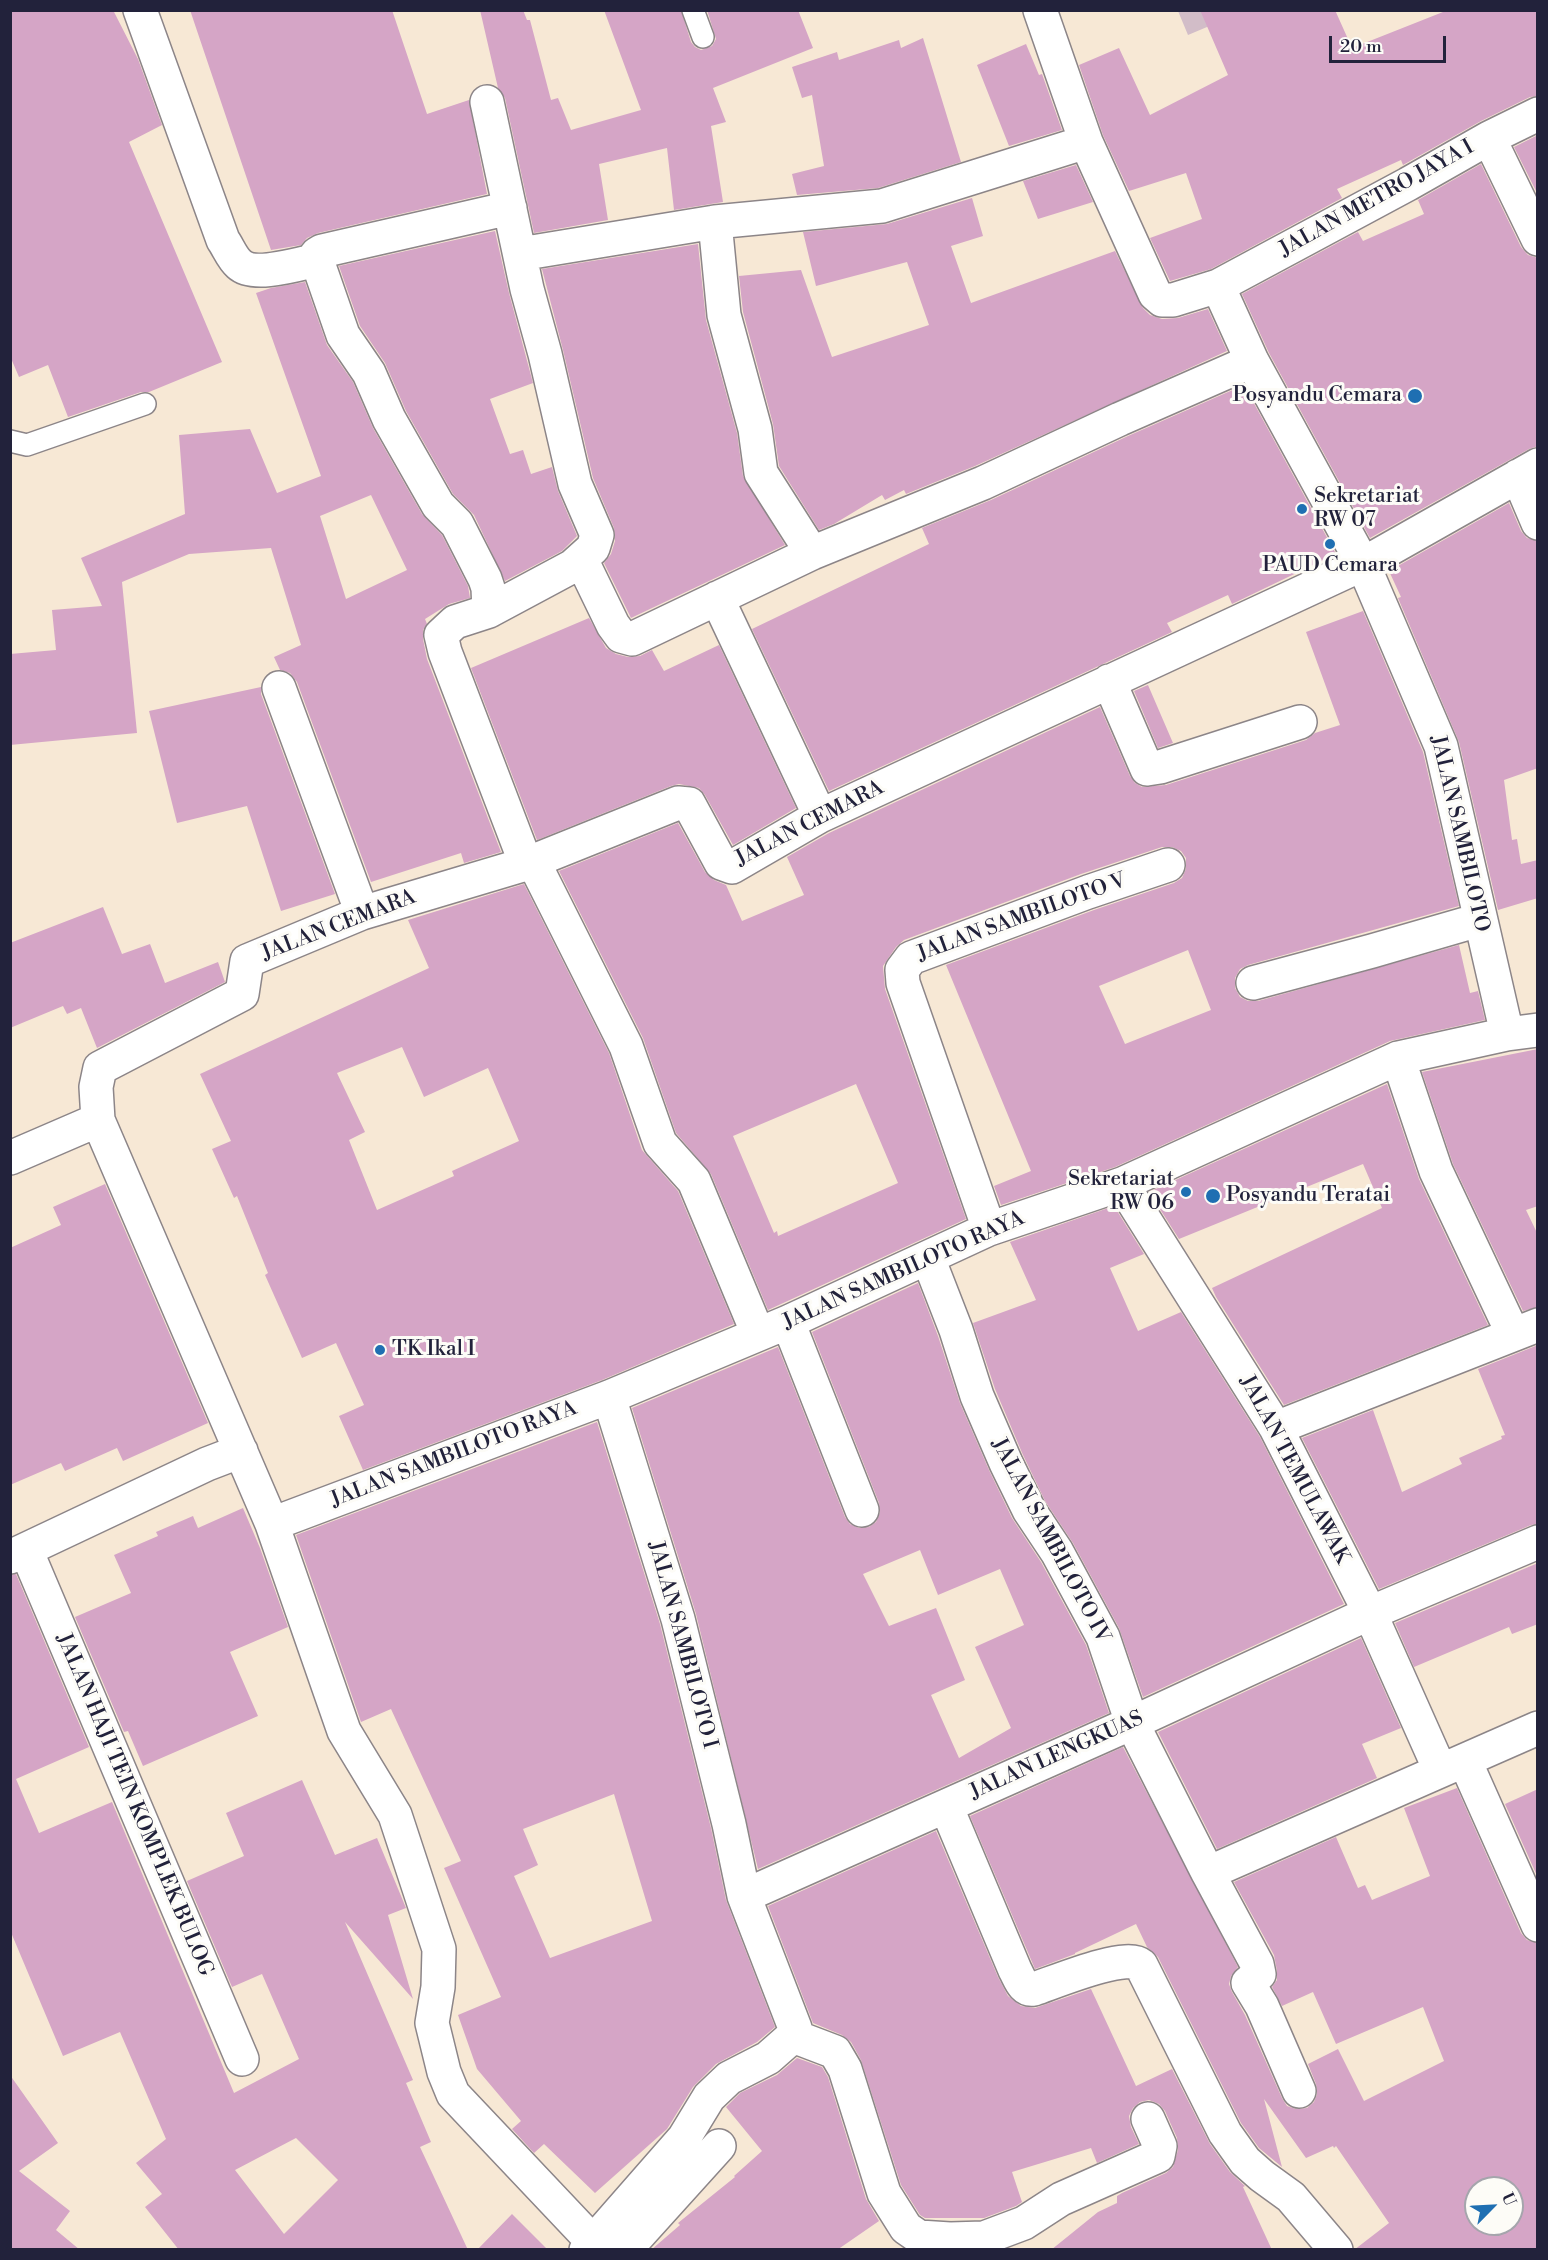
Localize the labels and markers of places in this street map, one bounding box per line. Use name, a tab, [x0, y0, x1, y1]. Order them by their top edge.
place label: Posyandu Cemara	[1232, 383, 1402, 409]
marker: Posyandu Cemara	[1406, 387, 1424, 405]
place label: Sekretariat RW 07	[1314, 484, 1420, 534]
marker: Sekretariat RW 07	[1295, 502, 1309, 516]
marker: PAUD Cemara	[1323, 537, 1337, 551]
place label: PAUD Cemara	[1262, 553, 1398, 579]
place label: Sekretariat RW 06	[1068, 1167, 1174, 1217]
place label: Posyandu Teratai	[1226, 1183, 1390, 1209]
marker: Sekretariat RW 06	[1179, 1185, 1193, 1199]
marker: Posyandu Teratai	[1204, 1187, 1222, 1205]
place label: TK Ikal I	[392, 1337, 475, 1363]
marker: TK Ikal I	[373, 1343, 387, 1357]

